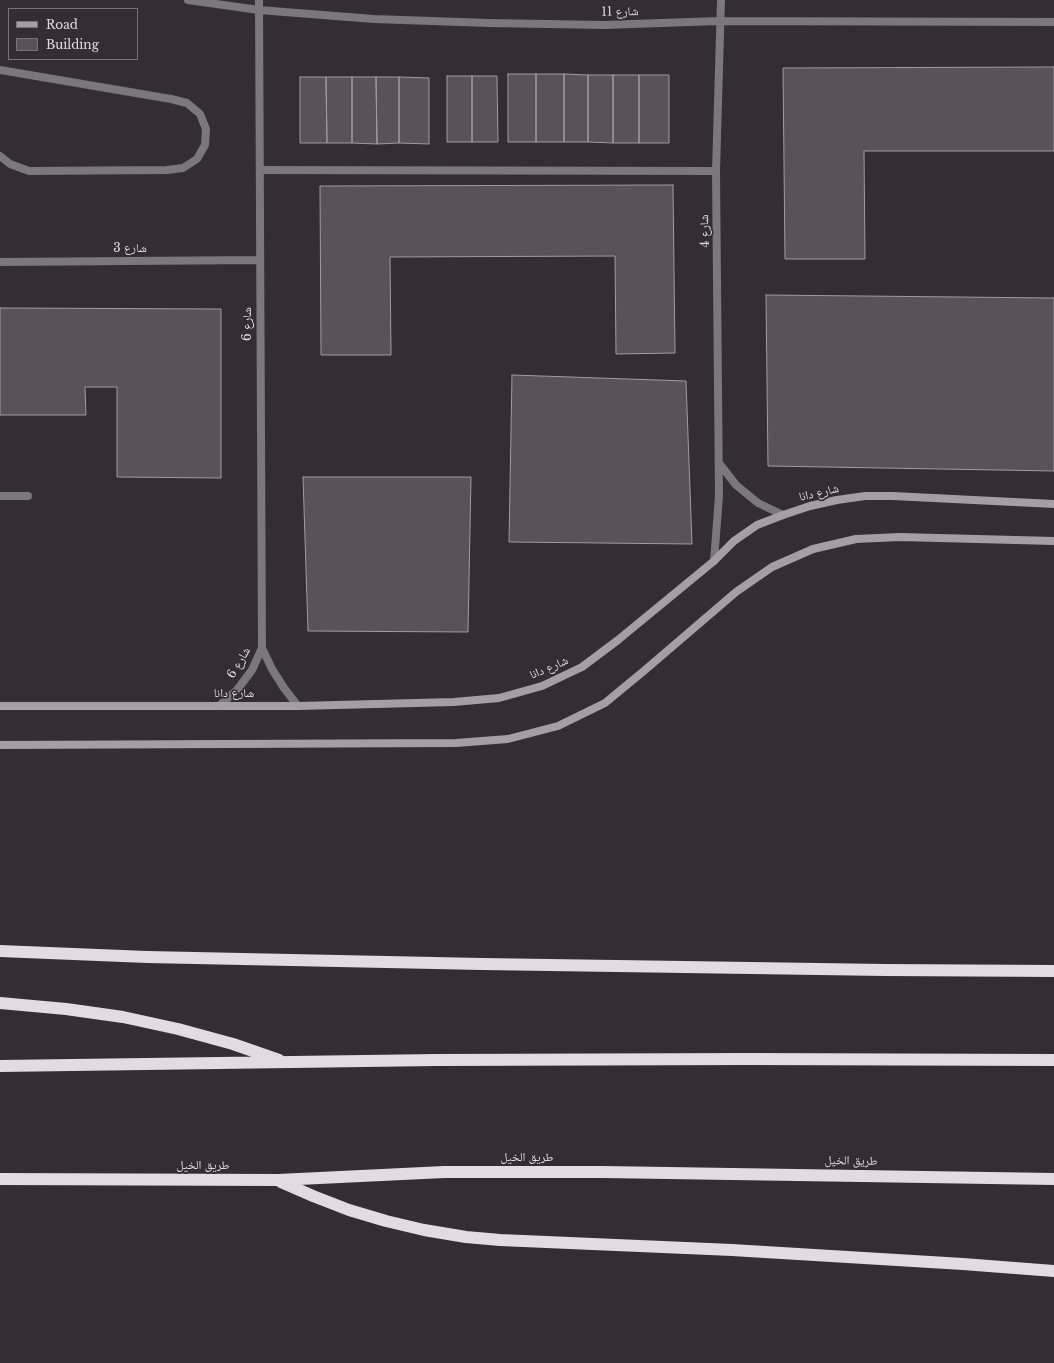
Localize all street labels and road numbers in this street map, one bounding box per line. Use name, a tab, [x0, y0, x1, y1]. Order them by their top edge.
street label: شارع 11	[601, 4, 639, 20]
street label: شارع 4	[698, 214, 712, 248]
street label: شارع 3	[113, 242, 147, 256]
street label: شارع 6	[241, 307, 255, 341]
street label: شارع دانا	[798, 481, 840, 505]
street label: شارع 6	[224, 645, 254, 681]
street label: شارع دانا	[528, 653, 570, 683]
street label: شارع دانا	[214, 687, 254, 701]
street label: طريق الخيل	[501, 1151, 553, 1165]
street label: طريق الخيل	[824, 1153, 878, 1169]
street label: طريق الخيل	[177, 1159, 229, 1173]

